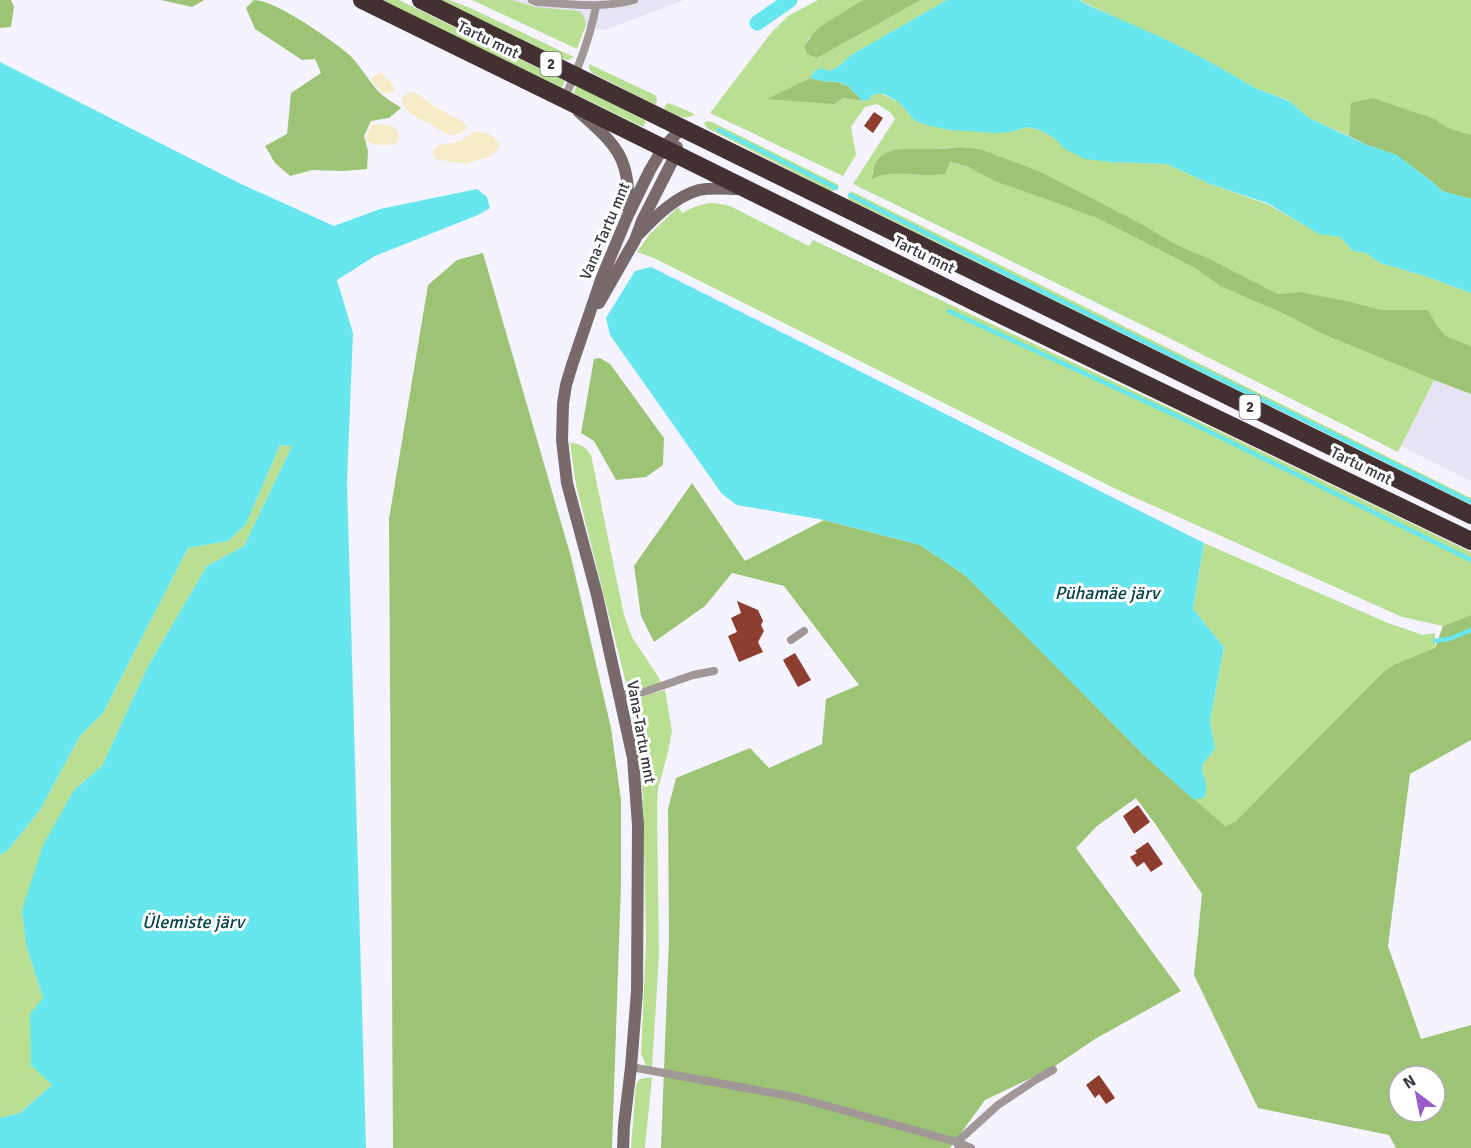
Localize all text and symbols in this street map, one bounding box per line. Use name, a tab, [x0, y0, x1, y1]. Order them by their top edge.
street label: Tartu mnt	[454, 17, 522, 64]
road number: 2	[540, 52, 562, 76]
street label: Vana-Tartu mnt	[575, 179, 635, 283]
street label: Tartu mnt	[890, 232, 958, 279]
road number: 2	[1240, 395, 1260, 419]
street label: Tartu mnt	[1327, 443, 1395, 490]
water label: Pühamäe järv	[1055, 582, 1162, 604]
street label: Vana-Tartu mnt	[622, 679, 660, 785]
water label: Ülemiste järv	[142, 911, 247, 933]
north arrow	[1387, 1064, 1447, 1124]
text: N	[1400, 1071, 1420, 1094]

